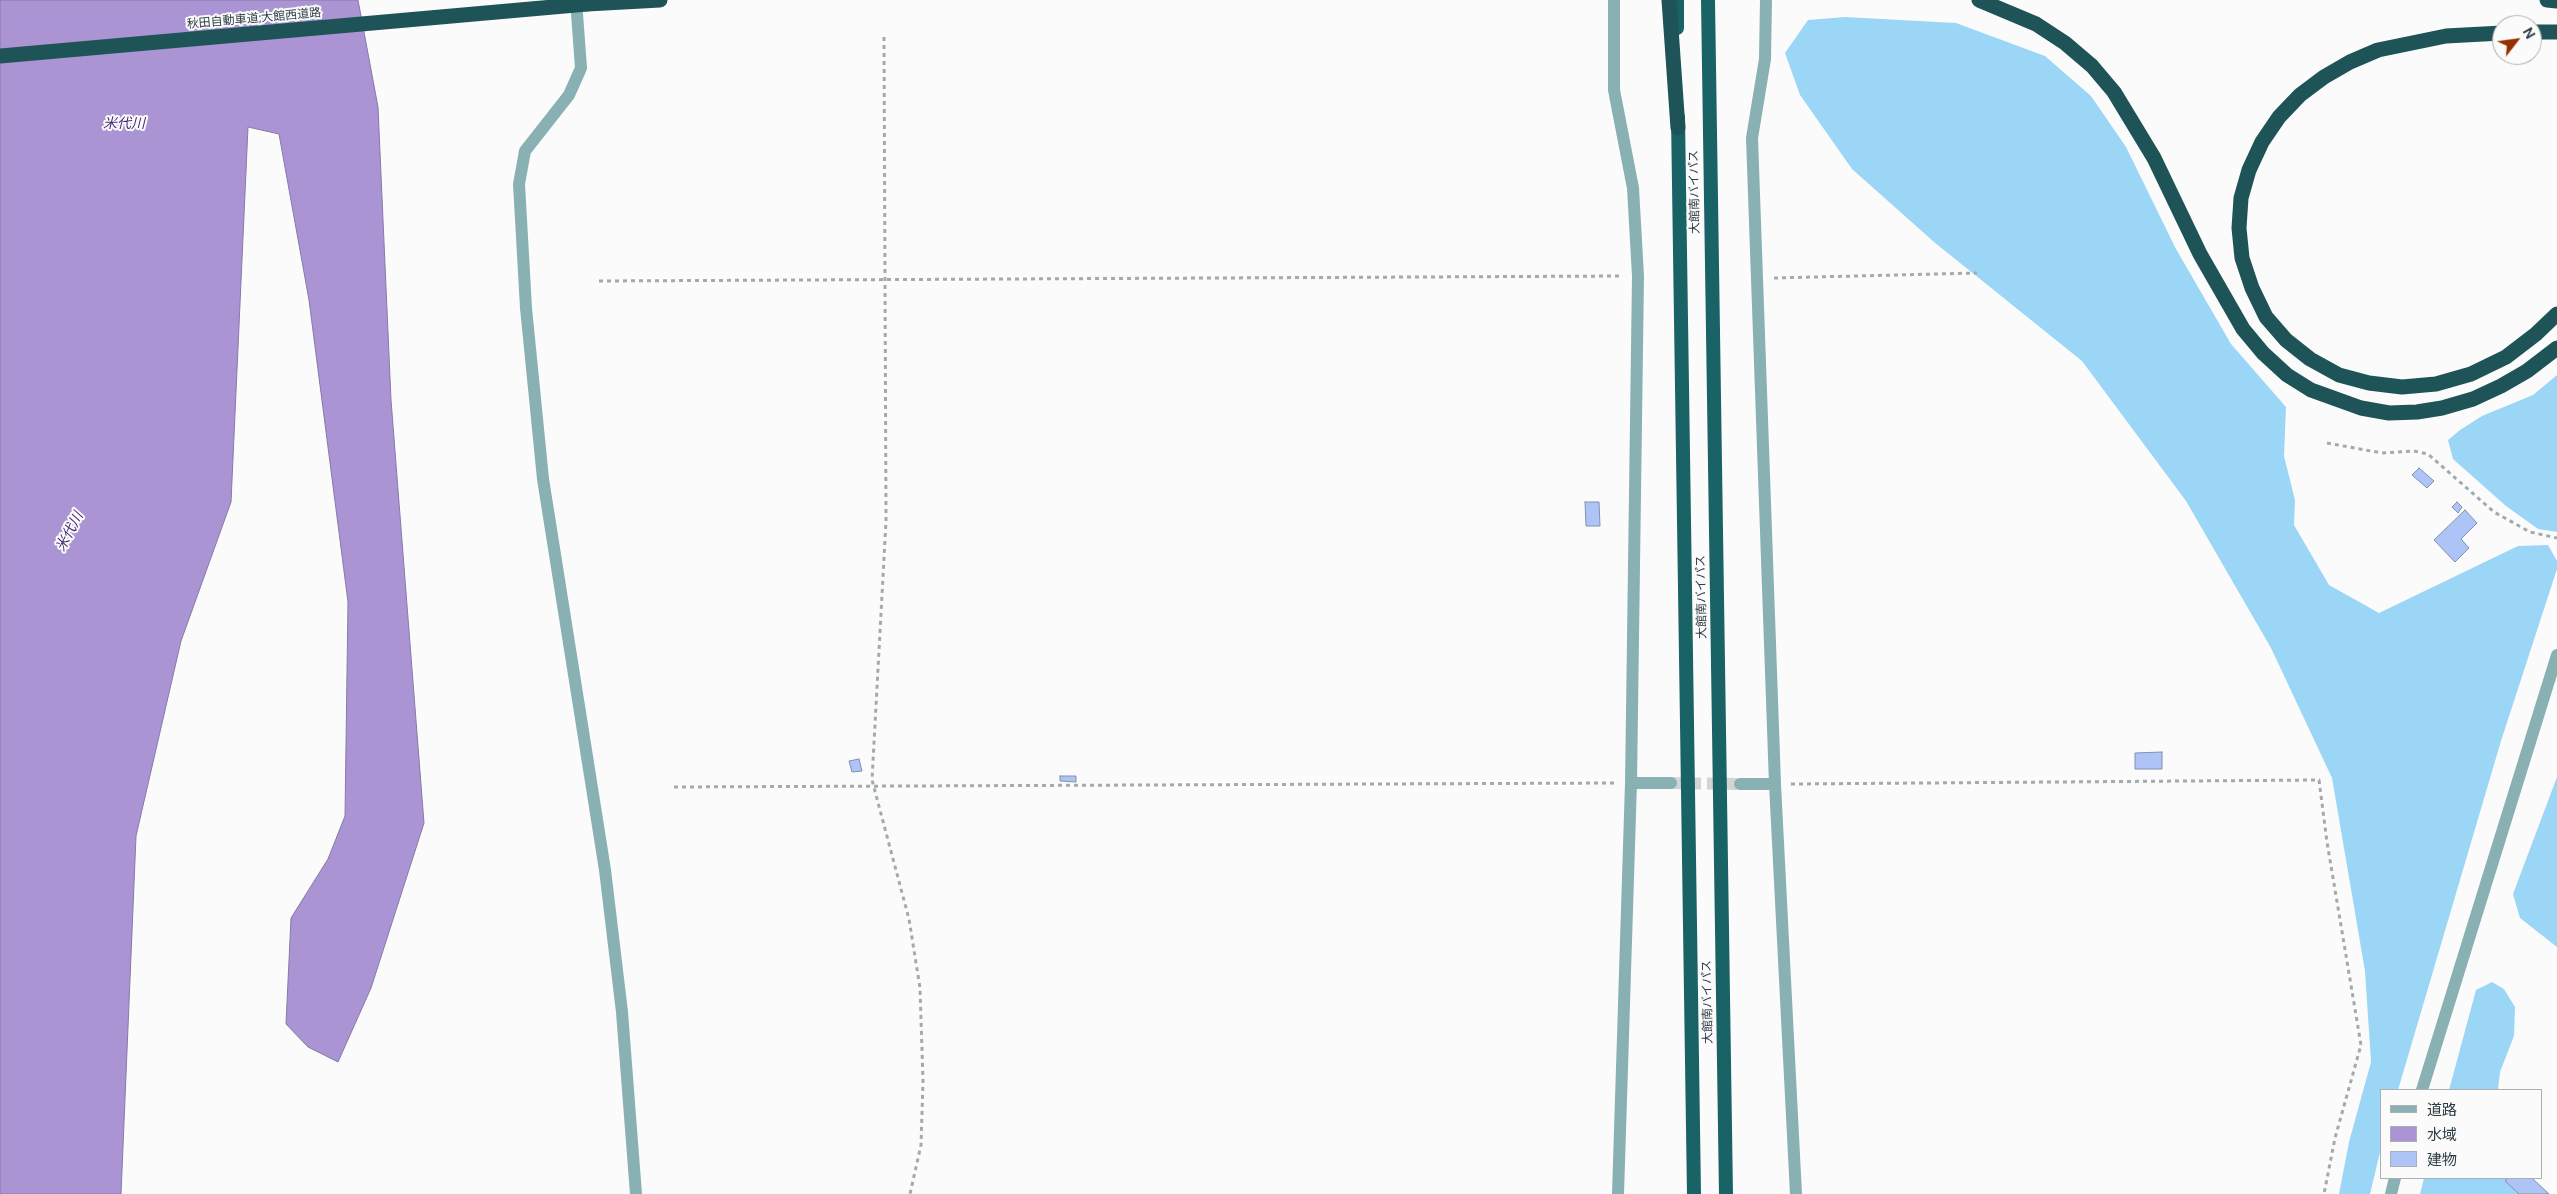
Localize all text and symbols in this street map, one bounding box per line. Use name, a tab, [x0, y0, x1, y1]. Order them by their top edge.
street label: 秋田自動車道;大館西道路	[186, 6, 322, 32]
north arrow	[2492, 15, 2542, 65]
text: N	[2519, 24, 2539, 42]
water label: 米代川	[103, 116, 145, 132]
street label: 大館南バイパス	[1687, 150, 1703, 234]
water label: 米代川	[53, 510, 87, 554]
street label: 大館南バイパス	[1694, 555, 1710, 639]
street label: 大館南バイパス	[1700, 960, 1716, 1044]
legend	[2380, 1089, 2542, 1179]
text: 道路	[2427, 1100, 2457, 1120]
text: 水域	[2427, 1125, 2457, 1145]
text: 建物	[2427, 1150, 2457, 1170]

